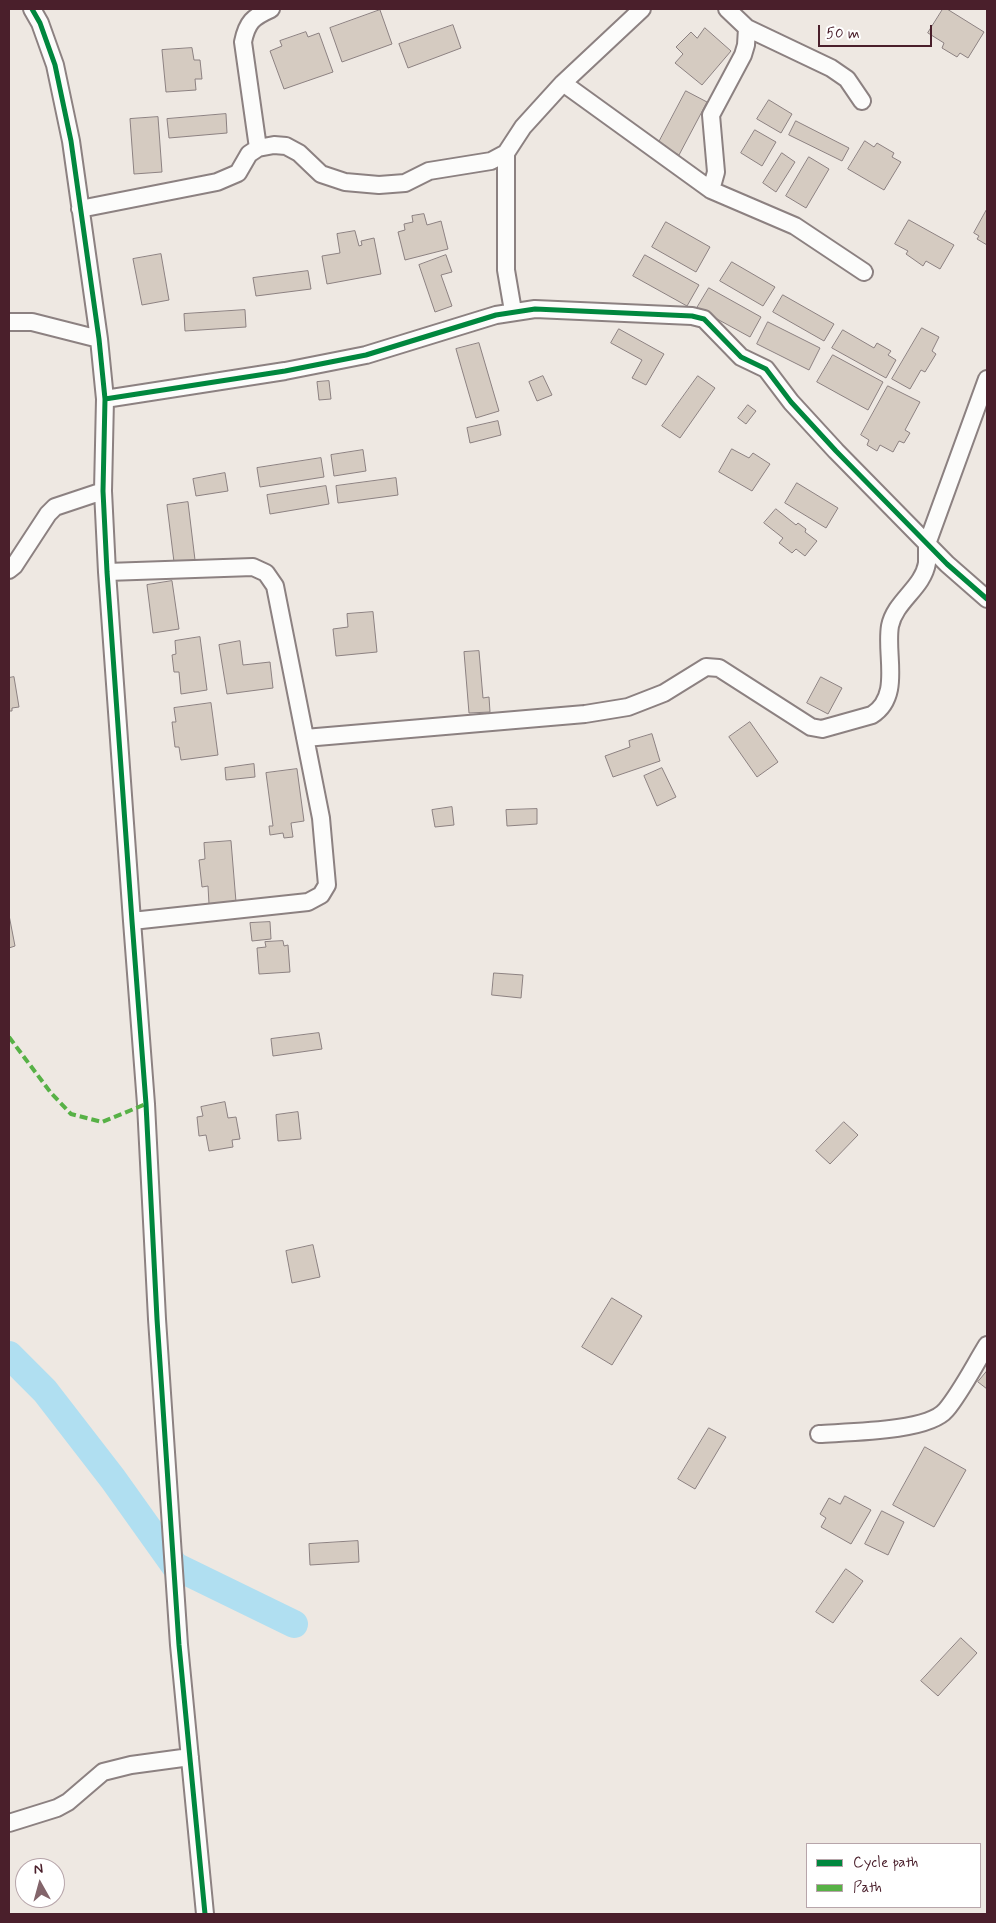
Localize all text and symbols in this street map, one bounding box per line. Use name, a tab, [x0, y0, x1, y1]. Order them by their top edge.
scale bar	[821, 15, 935, 47]
text: 50 m	[826, 24, 860, 44]
legend	[806, 1843, 981, 1908]
text: Cycle path	[853, 1853, 918, 1873]
north arrow	[15, 1858, 65, 1908]
text: N	[33, 1860, 44, 1879]
text: Path	[853, 1878, 882, 1898]

